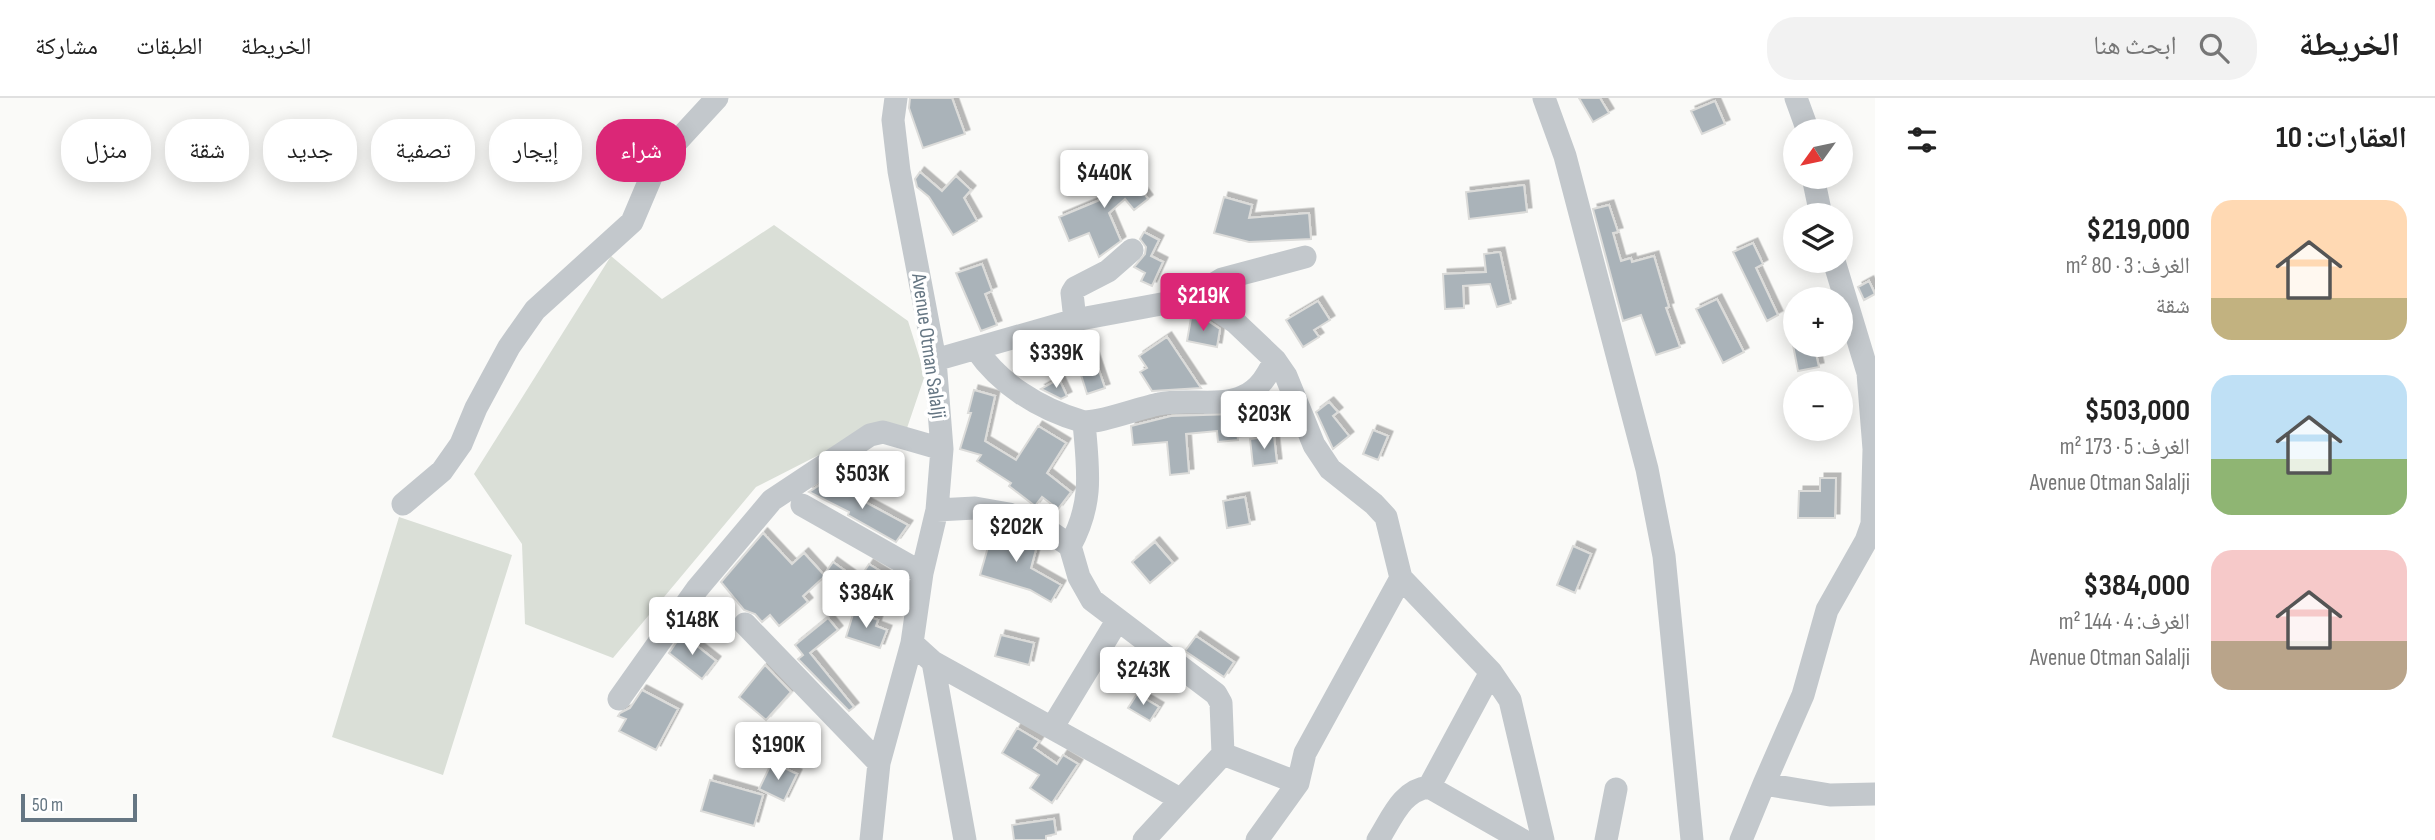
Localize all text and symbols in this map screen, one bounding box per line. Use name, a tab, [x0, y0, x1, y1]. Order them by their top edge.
search box	[1767, 17, 2257, 80]
text: الخريطة	[2299, 25, 2400, 65]
icon: search	[2195, 29, 2233, 67]
text: ابحث هنا	[2093, 31, 2177, 62]
text: مشاركة	[35, 32, 98, 61]
text: الطبقات	[136, 32, 203, 61]
text: الخريطة	[241, 32, 311, 61]
chip: منزل	[61, 119, 151, 182]
chip: شقة	[165, 119, 249, 182]
chip: جديد	[263, 119, 357, 182]
chip: تصفية	[371, 119, 475, 182]
chip: إيجار	[489, 119, 582, 182]
chip: شراء	[596, 119, 686, 182]
north arrow	[1783, 119, 1853, 189]
map controls	[1783, 119, 1853, 441]
text: العقارات: 10	[2276, 120, 2407, 156]
icon: filters	[1903, 121, 1941, 159]
pin: $440K	[1055, 150, 1153, 210]
text: $440K	[1076, 159, 1132, 187]
button: layers	[1783, 203, 1853, 273]
text: $219,000	[2086, 212, 2190, 248]
icon: home	[2267, 228, 2351, 312]
text: الغرف: 3 · 80 m²	[2066, 252, 2190, 280]
street label: Avenue Otman Salalji	[906, 271, 951, 420]
pin: $219K	[1154, 274, 1252, 333]
text: $219K	[1176, 282, 1230, 310]
button: +	[1783, 287, 1853, 357]
text: شقة	[2156, 292, 2190, 320]
pin: $339K	[1007, 330, 1105, 390]
text: $339K	[1029, 339, 1083, 367]
button: −	[1783, 371, 1853, 441]
pin: $203K	[1215, 392, 1313, 451]
text: $503,000	[2085, 393, 2190, 429]
text: $203K	[1237, 400, 1291, 428]
icon: home	[2267, 403, 2351, 487]
text: الغرف: 5 · 173 m²	[2060, 433, 2190, 461]
pin: $503K	[813, 452, 911, 511]
text: $503K	[835, 460, 889, 488]
text: Avenue Otman Salalji	[2030, 469, 2190, 497]
pin: $202K	[967, 504, 1065, 564]
text: $202K	[989, 513, 1043, 541]
text: $384,000	[2083, 568, 2190, 604]
pin: $384K	[817, 570, 915, 630]
icon: home	[2267, 578, 2351, 662]
text: $384K	[838, 579, 894, 607]
pin: $148K	[643, 598, 741, 657]
text: $148K	[665, 606, 719, 634]
text: الغرف: 4 · 144 m²	[2059, 608, 2190, 636]
text: Avenue Otman Salalji	[2030, 644, 2190, 672]
pin: $243K	[1094, 648, 1192, 707]
text: $243K	[1116, 656, 1170, 684]
pin: $190K	[729, 722, 827, 782]
text: $190K	[751, 731, 805, 759]
scale bar	[21, 791, 136, 823]
text: 50 m	[32, 794, 63, 817]

